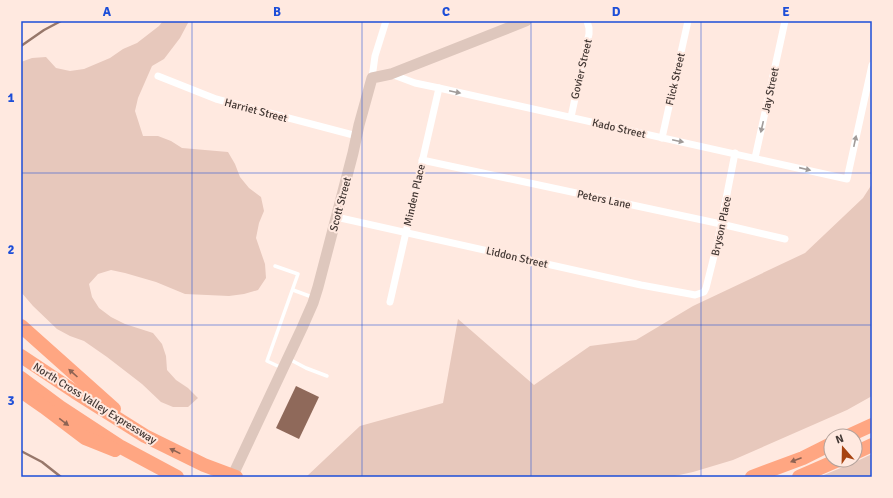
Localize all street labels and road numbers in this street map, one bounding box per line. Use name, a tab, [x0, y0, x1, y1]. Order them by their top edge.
street label: Govier Street	[568, 38, 595, 100]
street label: Flick Street	[663, 51, 688, 107]
street label: Jay Street	[759, 66, 782, 114]
street label: Harriet Street	[223, 96, 289, 125]
street label: Kado Street	[591, 116, 647, 141]
street label: Minden Place	[401, 163, 428, 227]
street label: Scott Street	[327, 175, 354, 233]
street label: Peters Lane	[576, 187, 632, 212]
street label: Bryson Place	[709, 195, 734, 257]
street label: Liddon Street	[485, 244, 549, 271]
street label: North Cross Valley Expressway	[31, 360, 160, 447]

